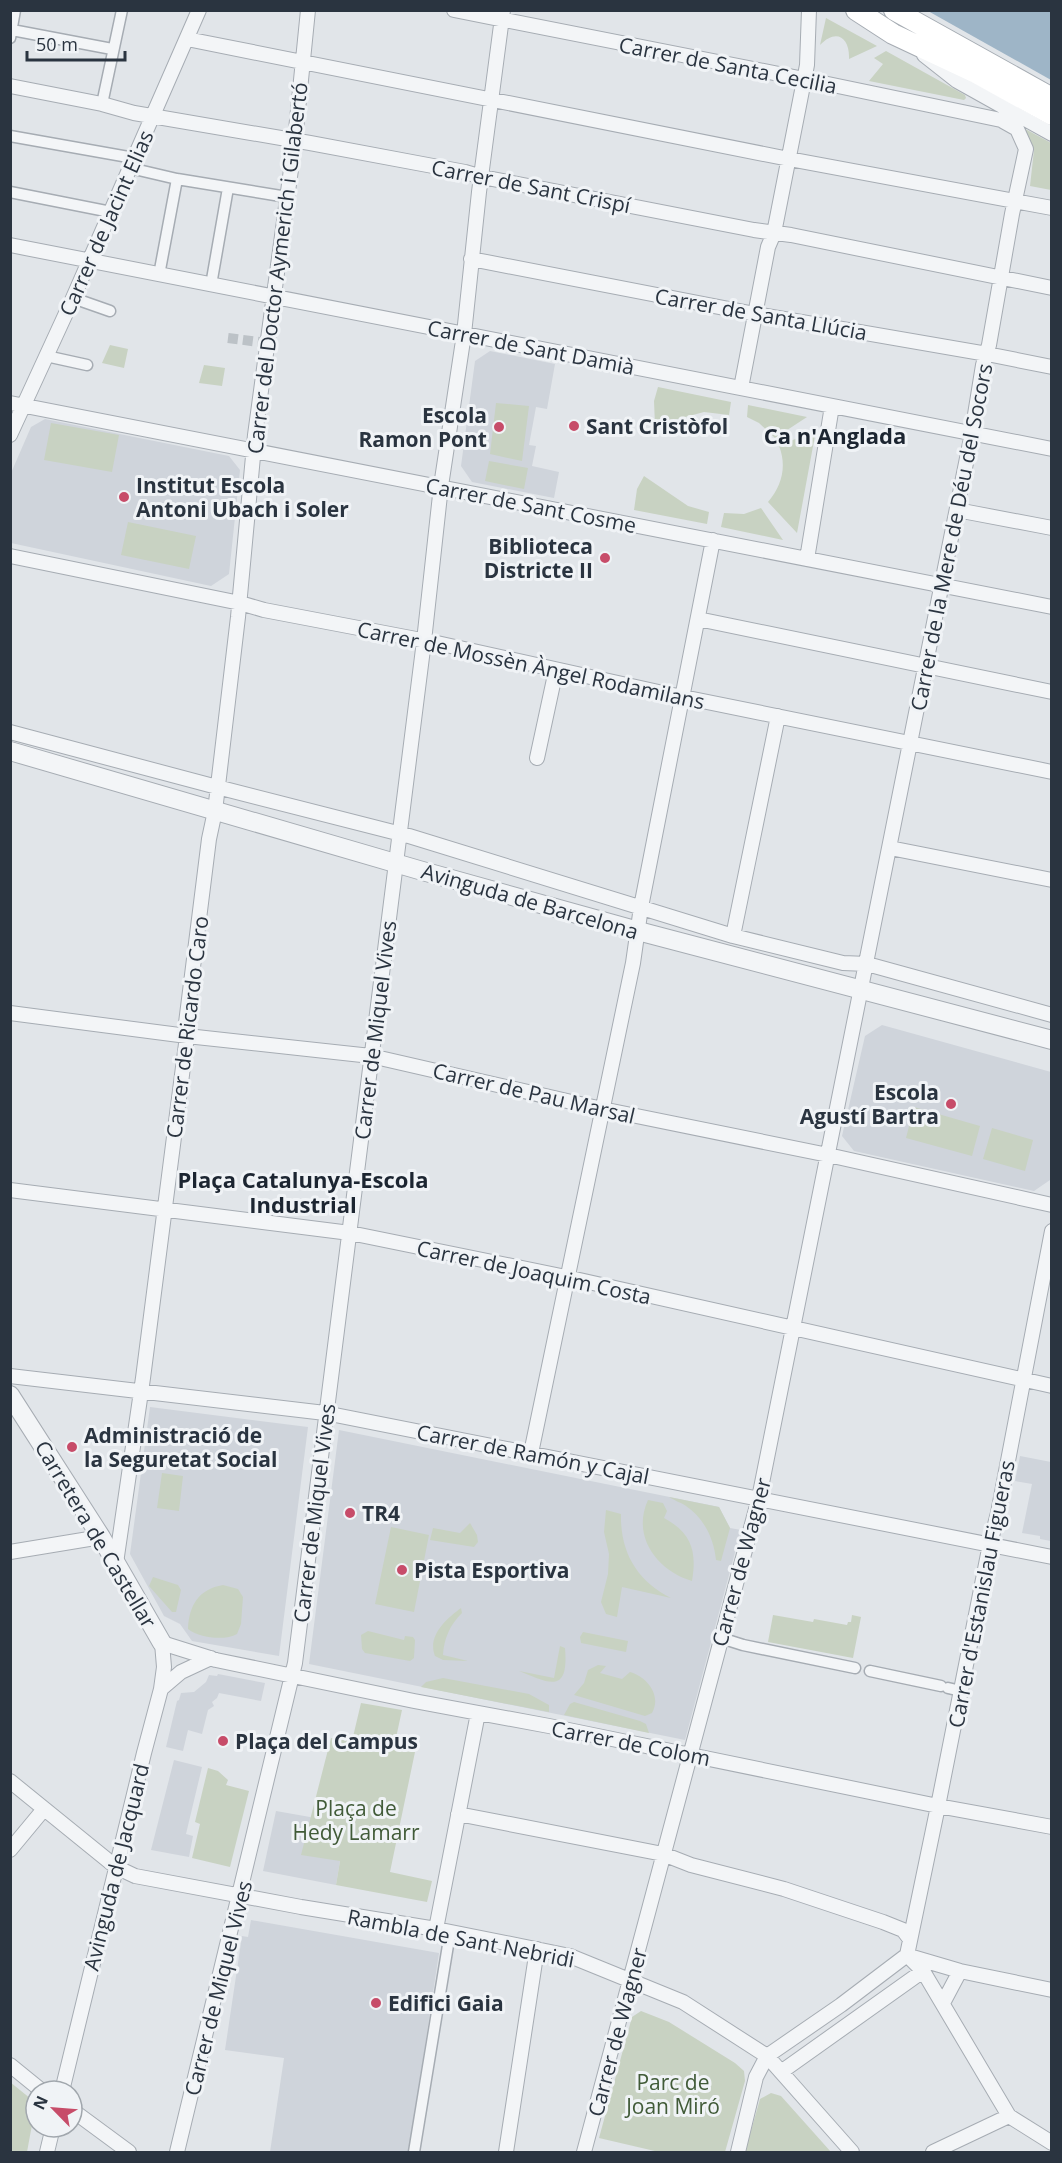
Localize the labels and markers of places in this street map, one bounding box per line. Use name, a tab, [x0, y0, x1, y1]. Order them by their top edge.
place label: Escola Ramon Pont	[358, 401, 487, 453]
place label: Sant Cristòfol	[586, 412, 728, 440]
marker: Sant Cristòfol	[567, 419, 581, 433]
marker: Escola Ramon Pont	[492, 420, 506, 434]
place label: Institut Escola Antoni Ubach i Soler	[136, 471, 349, 523]
marker: Institut Escola Antoni Ubach i Soler	[117, 490, 131, 504]
place label: Biblioteca Districte II	[484, 532, 593, 584]
marker: Biblioteca Districte II	[598, 551, 612, 565]
place label: Escola Agustí Bartra	[800, 1078, 939, 1130]
marker: Escola Agustí Bartra	[944, 1097, 958, 1111]
place label: Administració de la Seguretat Social	[84, 1421, 277, 1473]
marker: Administració de la Seguretat Social	[65, 1440, 79, 1454]
place label: TR4	[362, 1499, 400, 1527]
marker: TR4	[343, 1506, 357, 1520]
place label: Pista Esportiva	[414, 1556, 569, 1584]
marker: Pista Esportiva	[395, 1563, 409, 1577]
place label: Plaça del Campus	[235, 1727, 418, 1755]
marker: Plaça del Campus	[216, 1734, 230, 1748]
place label: Edifici Gaia	[388, 1989, 504, 2017]
marker: Edifici Gaia	[369, 1996, 383, 2010]

